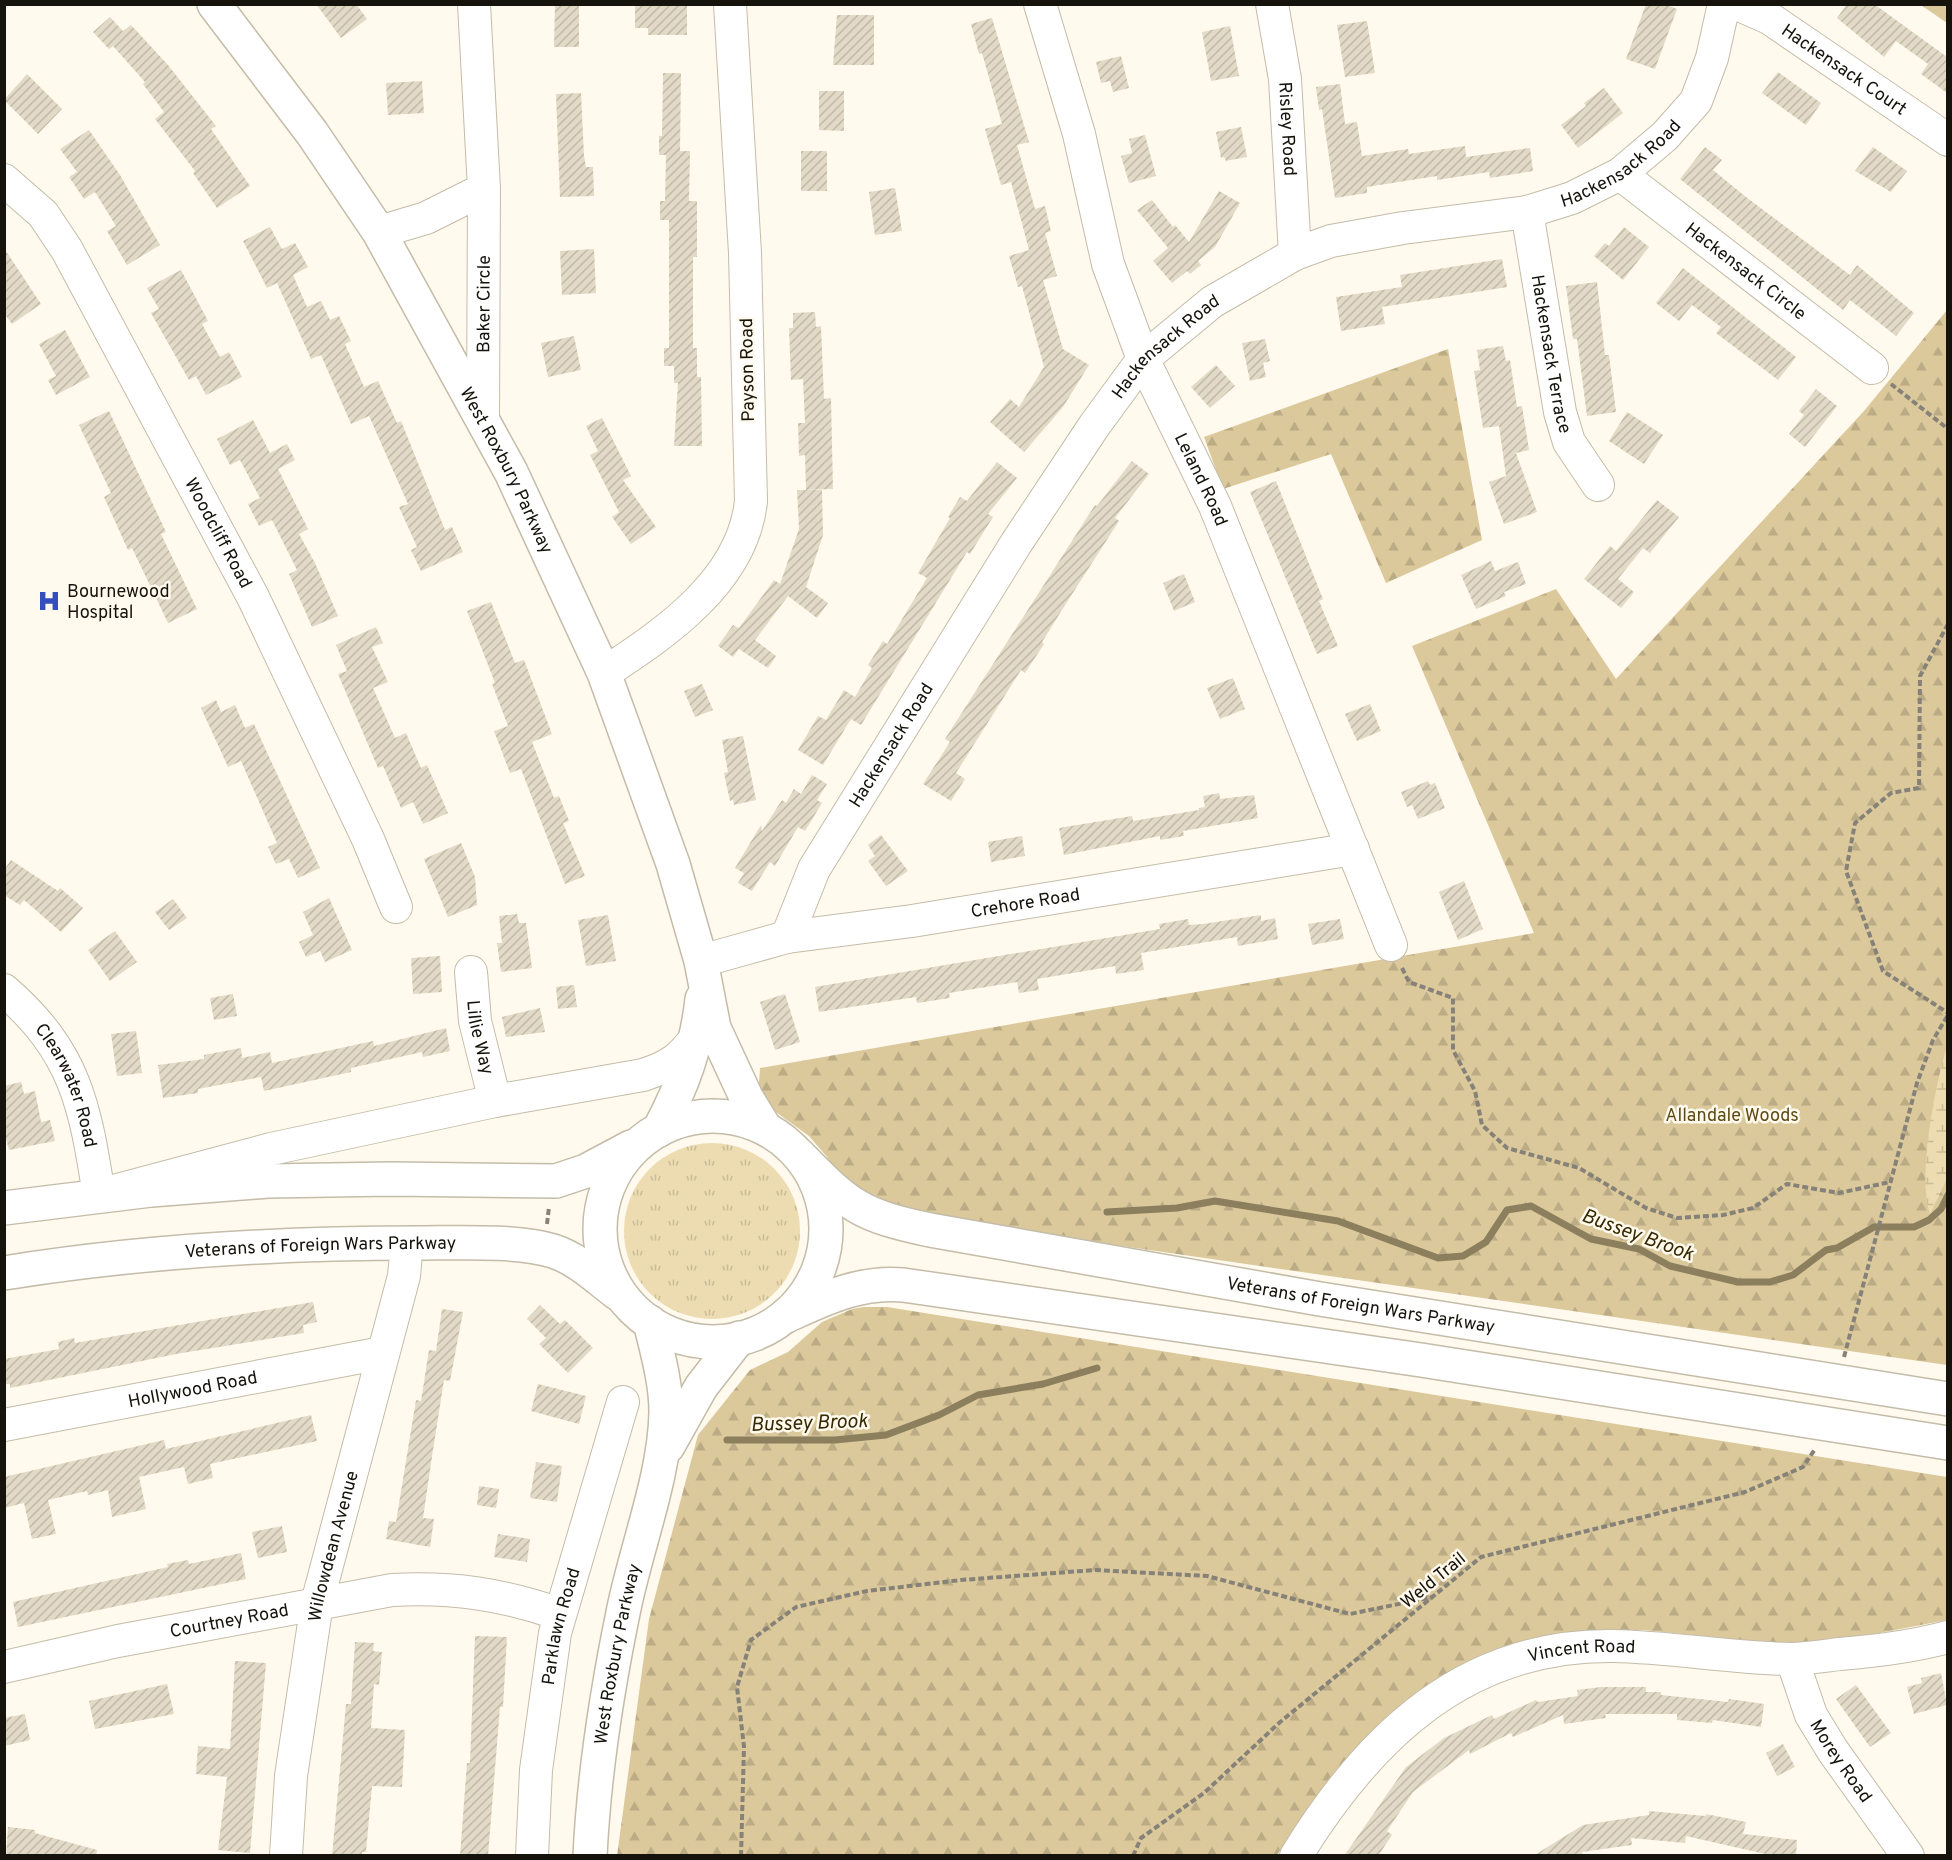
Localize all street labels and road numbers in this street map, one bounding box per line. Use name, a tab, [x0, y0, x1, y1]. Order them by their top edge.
street label: Hackensack Court	[1776, 20, 1911, 121]
street label: Risley Road	[1272, 81, 1301, 177]
street label: Hackensack Road	[1558, 116, 1687, 214]
street label: Hackensack Circle	[1680, 218, 1810, 326]
street label: Baker Circle	[473, 255, 497, 353]
street label: Hackensack Terrace	[1525, 273, 1576, 437]
street label: Hackensack Road	[1107, 290, 1224, 404]
street label: Payson Road	[736, 318, 761, 422]
street label: West Roxbury Parkway	[454, 384, 557, 558]
street label: Leland Road	[1168, 430, 1232, 530]
street label: Woodcliff Road	[178, 474, 256, 593]
street label: Hackensack Road	[845, 679, 940, 812]
street label: Crehore Road	[969, 884, 1082, 924]
street label: Lillie Way	[460, 999, 498, 1077]
street label: Clearwater Road	[29, 1019, 101, 1150]
street label: Veterans of Foreign Wars Parkway	[184, 1233, 456, 1265]
street label: Veterans of Foreign Wars Parkway	[1225, 1273, 1496, 1340]
street label: Hollywood Road	[126, 1367, 259, 1414]
street label: Willowdean Avenue	[304, 1469, 365, 1623]
street label: Weld Trail	[1397, 1548, 1471, 1614]
street label: West Roxbury Parkway	[590, 1561, 647, 1746]
street label: Parklawn Road	[538, 1565, 587, 1687]
street label: Courtney Road	[168, 1599, 291, 1644]
street label: Vincent Road	[1526, 1636, 1636, 1669]
street label: Morey Road	[1804, 1716, 1876, 1808]

